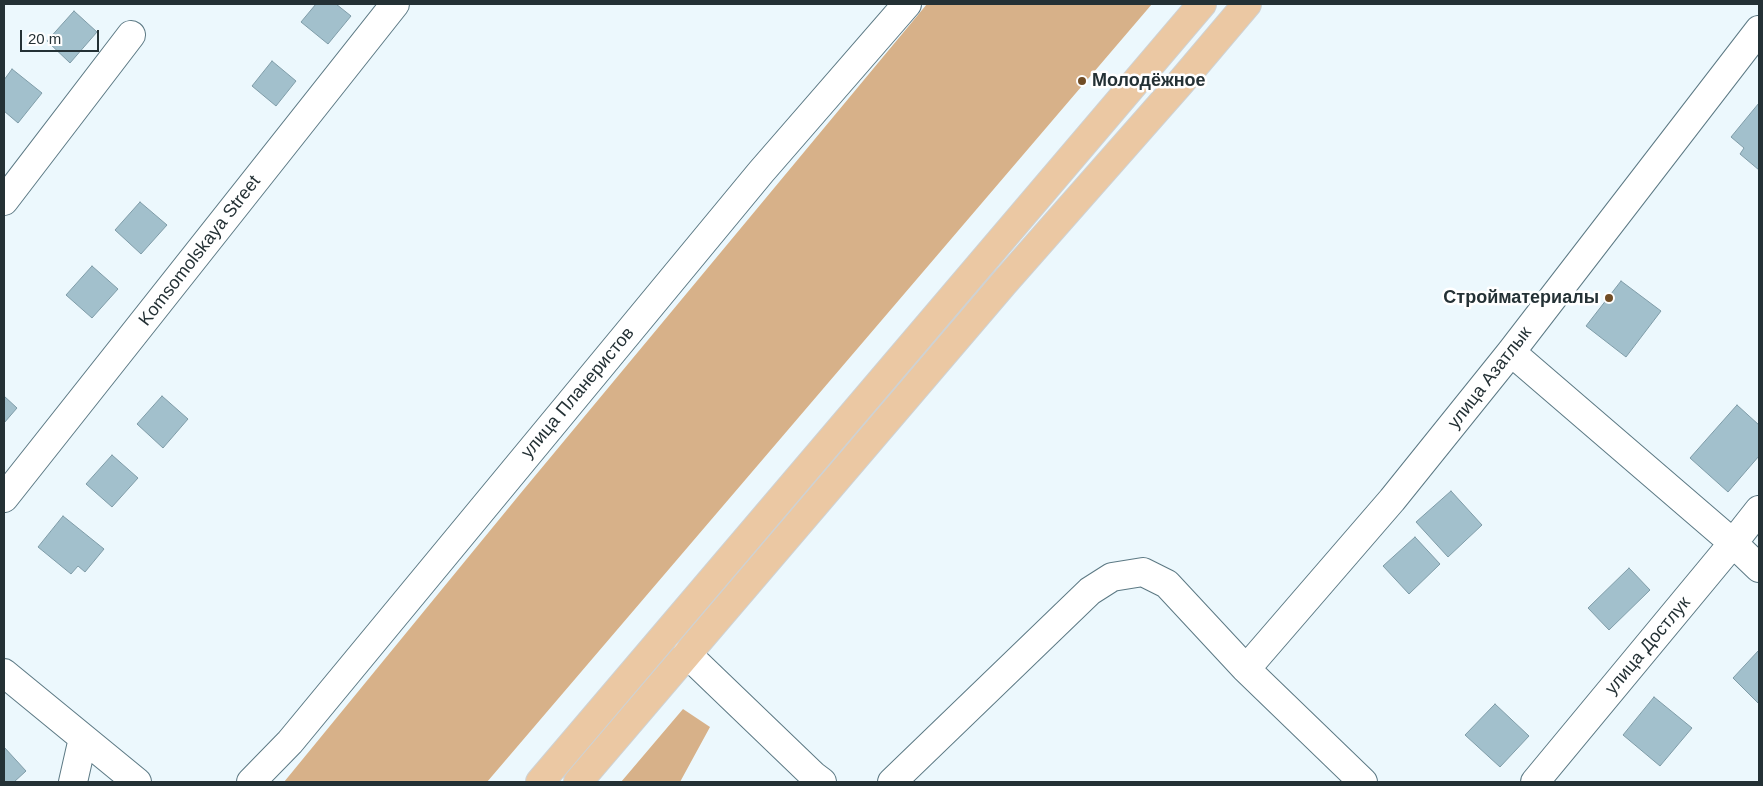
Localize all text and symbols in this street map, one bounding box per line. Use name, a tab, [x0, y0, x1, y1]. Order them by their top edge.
scale bar	[22, 20, 101, 52]
text: 20 m	[28, 30, 61, 47]
place label: Молодёжное	[1092, 70, 1206, 92]
marker: Молодёжное	[1076, 75, 1088, 87]
street label: Komsomolskaya Street	[135, 171, 265, 331]
place label: Стройматериалы	[1443, 287, 1599, 309]
marker: Стройматериалы	[1603, 292, 1615, 304]
street label: улица Планеристов	[517, 323, 639, 463]
street label: улица Азатлык	[1443, 323, 1537, 433]
street label: улица Достлук	[1601, 593, 1695, 699]

